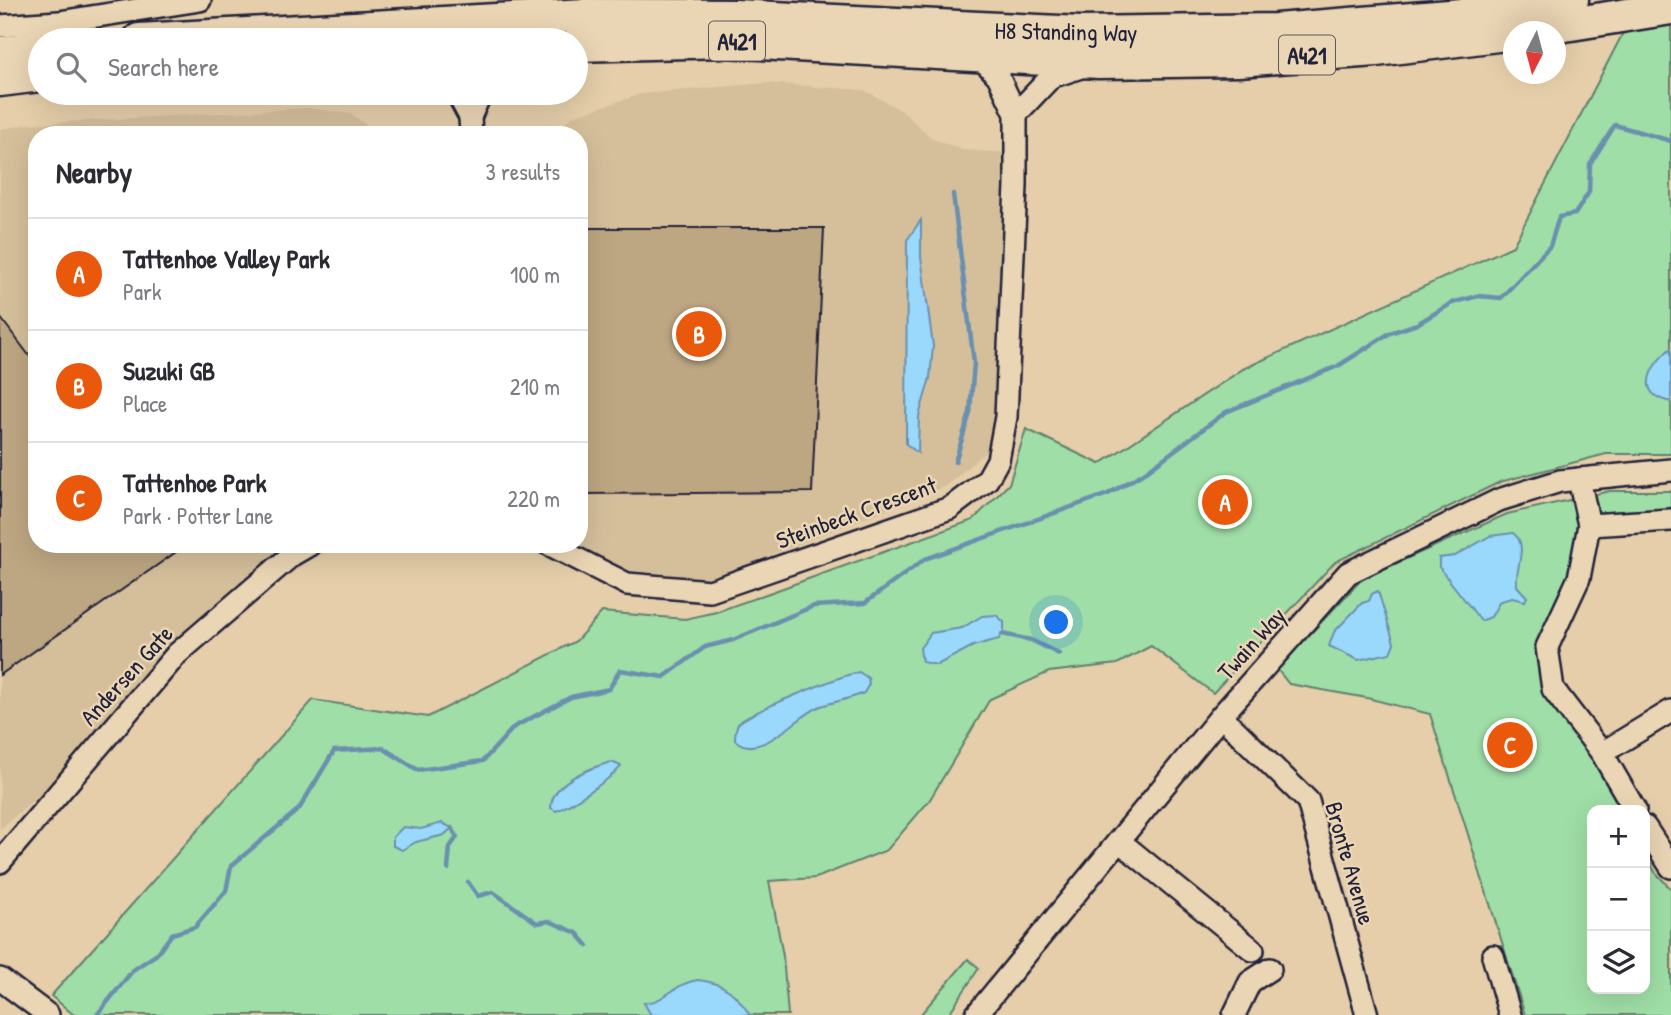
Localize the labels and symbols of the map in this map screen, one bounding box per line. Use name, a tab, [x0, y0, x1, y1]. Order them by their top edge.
street label: H8 Standing Way	[994, 14, 1138, 48]
north arrow	[1503, 21, 1566, 84]
road number: A421	[709, 22, 765, 60]
road number: A421	[1279, 36, 1335, 74]
pin: B	[676, 308, 722, 360]
street label: Steinbeck Crescent	[771, 468, 941, 556]
pin: A	[1202, 476, 1248, 528]
street label: Twain Way	[1210, 600, 1292, 686]
your location	[1039, 605, 1073, 639]
street label: Andersen Gate	[72, 618, 180, 732]
pin: C	[1487, 719, 1533, 771]
street label: Bronte Avenue	[1318, 798, 1384, 928]

